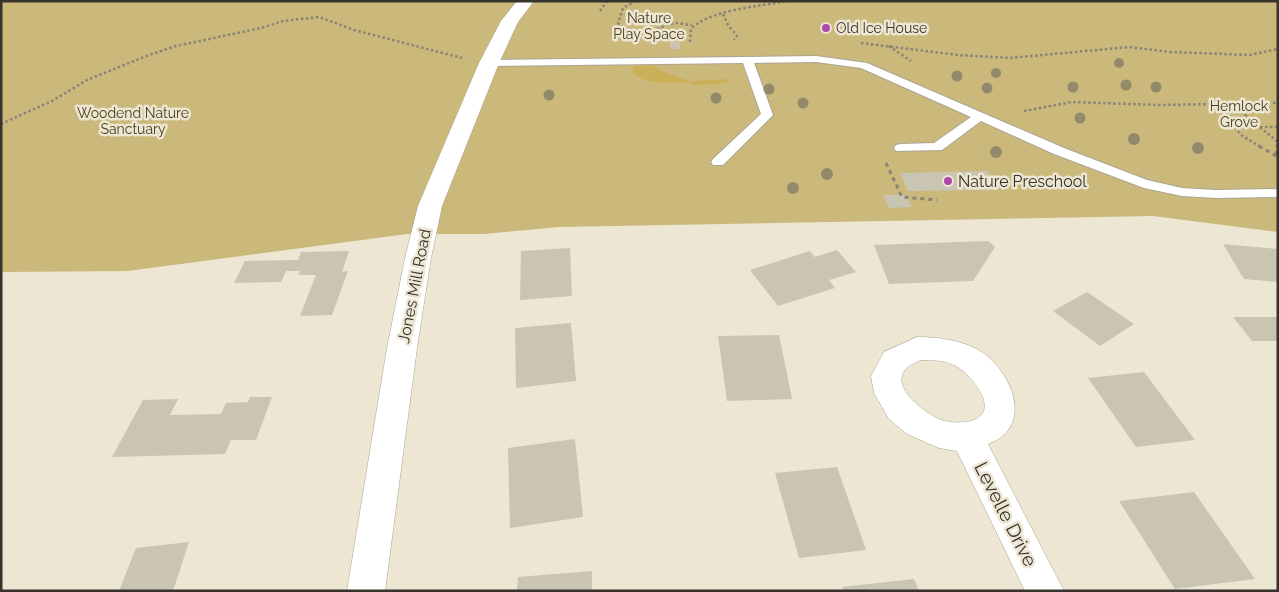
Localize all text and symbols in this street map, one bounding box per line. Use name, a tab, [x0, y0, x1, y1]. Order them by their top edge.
park label: Nature Play Space	[613, 10, 685, 42]
place label: Old Ice House	[836, 20, 927, 36]
marker: Old Ice House	[820, 22, 832, 34]
park label: Hemlock Grove	[1210, 98, 1269, 130]
park label: Woodend Nature Sanctuary	[77, 105, 189, 137]
place label: Nature Preschool	[958, 172, 1087, 191]
marker: Nature Preschool	[942, 175, 954, 187]
street label: Jones Mill Road	[394, 227, 435, 345]
street label: Levelle Drive	[970, 458, 1042, 570]

